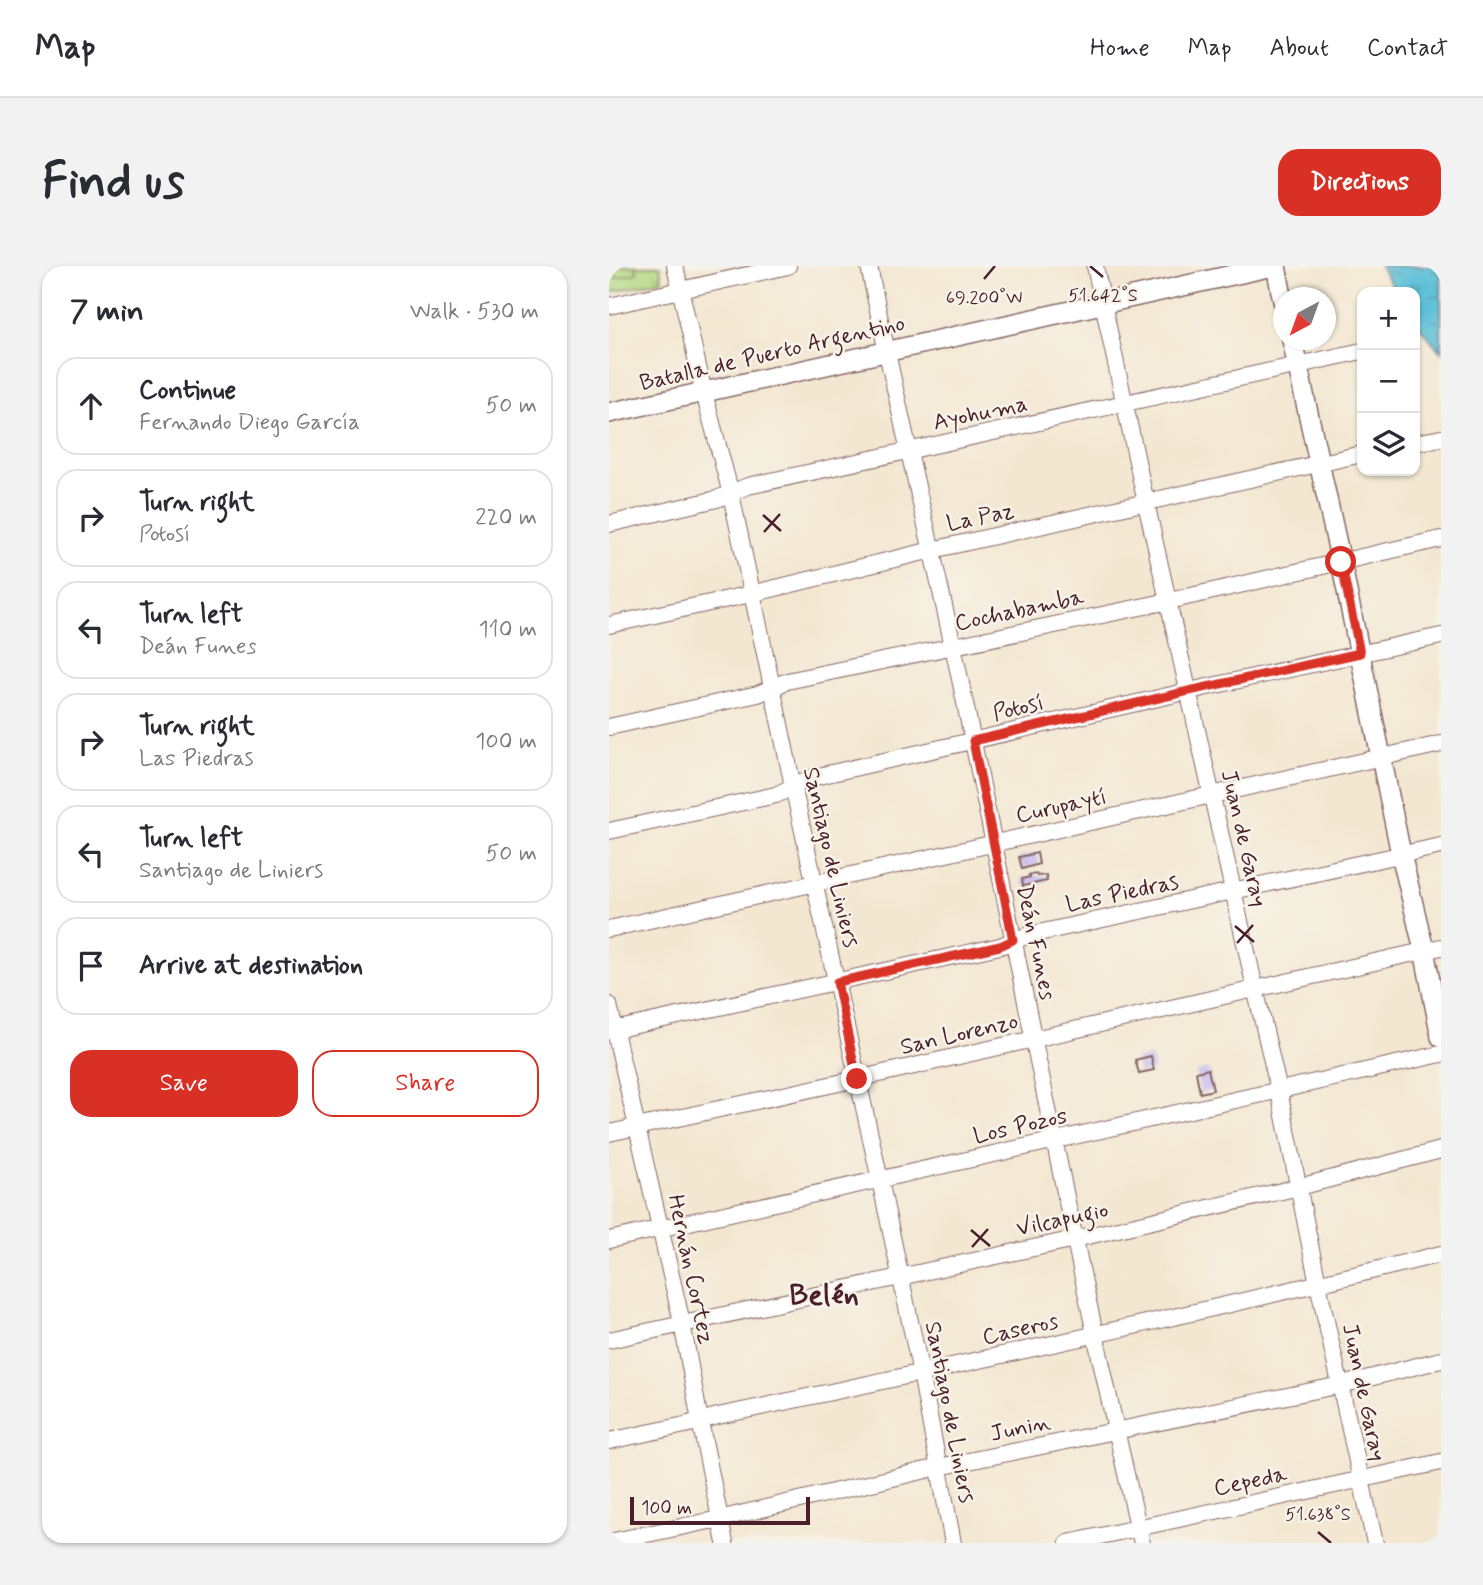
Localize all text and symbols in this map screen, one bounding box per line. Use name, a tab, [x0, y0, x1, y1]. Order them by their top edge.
text: Map	[35, 26, 95, 70]
text: Home	[1090, 33, 1150, 64]
text: Map	[1188, 33, 1232, 64]
text: About	[1270, 33, 1329, 64]
text: Contact	[1367, 33, 1448, 64]
button: Directions	[1278, 149, 1441, 216]
text: Find us	[42, 150, 185, 215]
text: 51.642°S	[1068, 284, 1138, 308]
text: 69.200°W	[946, 286, 1022, 310]
north arrow	[1273, 287, 1336, 350]
map controls	[1357, 287, 1420, 476]
button: +	[1357, 287, 1420, 350]
text: 7 min	[70, 292, 144, 331]
text: Walk · 530 m	[410, 297, 539, 327]
street label: Batalla de Puerto Argentino	[637, 309, 909, 401]
button: −	[1357, 350, 1420, 413]
text: Continue	[139, 374, 236, 408]
icon: ahead	[72, 387, 110, 425]
street label: Ayohuma	[930, 389, 1030, 439]
text: 50 m	[486, 391, 537, 421]
text: Fernando Diego García	[139, 408, 360, 438]
button: layers	[1357, 413, 1420, 476]
text: Turn right	[139, 486, 255, 520]
street label: La Paz	[944, 496, 1017, 540]
icon: right	[72, 499, 110, 537]
text: 220 m	[475, 503, 537, 533]
text: Potosí	[139, 520, 190, 550]
route start	[1325, 546, 1356, 577]
street label: Cochabamba	[952, 583, 1087, 639]
text: Turn left	[139, 598, 243, 632]
icon: left	[72, 611, 110, 649]
text: 110 m	[478, 615, 537, 645]
text: Deán Funes	[139, 632, 257, 662]
street label: Potosí	[990, 689, 1047, 729]
text: Turn right	[139, 710, 255, 744]
icon: right	[72, 723, 110, 761]
text: 100 m	[475, 727, 537, 757]
text: Las Piedras	[139, 744, 254, 774]
street label: Santiago de Liniers	[795, 764, 865, 951]
street label: Juan de Garay	[1213, 767, 1273, 910]
street label: Curupaytí	[1013, 783, 1110, 831]
text: Turn left	[139, 822, 243, 856]
icon: left	[72, 835, 110, 873]
text: 50 m	[486, 839, 537, 869]
text: Santiago de Liniers	[139, 856, 323, 886]
street label: Las Piedras	[1063, 867, 1182, 921]
street label: Deán Funes	[1008, 882, 1062, 1003]
icon: arrive	[72, 947, 110, 985]
text: Arrive at destination	[139, 949, 363, 983]
street label: San Lorenzo	[897, 1007, 1021, 1063]
button: Save	[70, 1050, 298, 1117]
button: Share	[312, 1050, 539, 1117]
route end	[841, 1063, 872, 1094]
street label: Los Pozos	[971, 1102, 1070, 1152]
street label: Hernán Cortez	[660, 1192, 721, 1347]
street label: Vilcapugio	[1014, 1196, 1112, 1246]
district label: Belén	[789, 1276, 859, 1315]
street label: Caseros	[979, 1307, 1061, 1353]
street label: Santiago de Liniers	[917, 1319, 981, 1506]
street label: Juan de Garay	[1334, 1321, 1392, 1464]
street label: Junin	[988, 1408, 1053, 1450]
street label: Cepeda	[1211, 1460, 1290, 1504]
scale bar	[630, 1494, 810, 1526]
text: 100 m	[641, 1496, 692, 1521]
text: 51.638°S	[1285, 1503, 1351, 1527]

